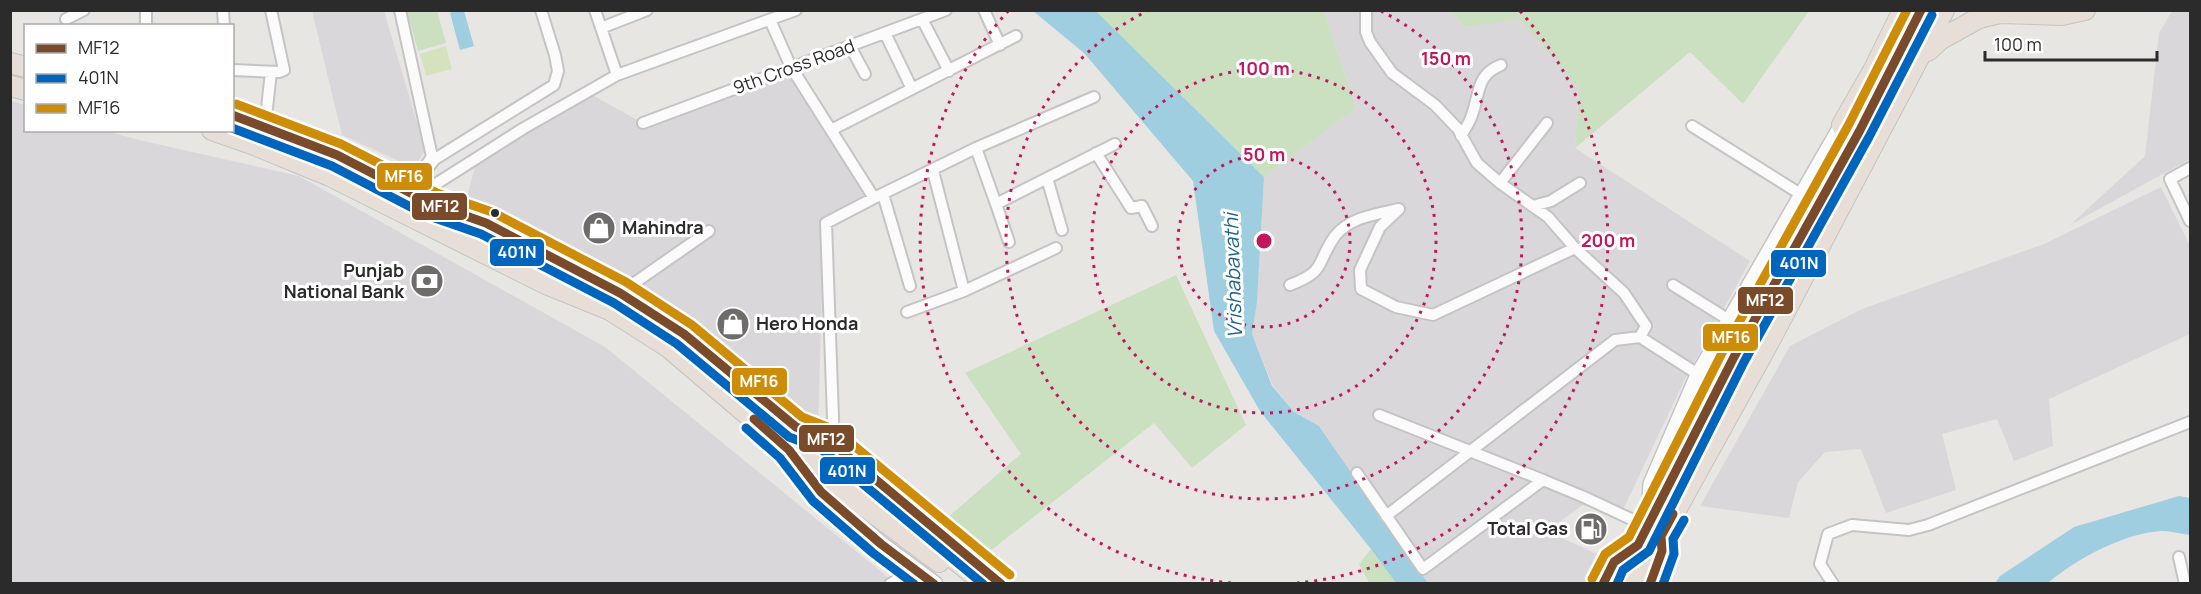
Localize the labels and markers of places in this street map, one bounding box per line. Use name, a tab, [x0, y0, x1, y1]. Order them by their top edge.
unlabelled marker	[489, 207, 501, 219]
shop icon: Mahindra	[581, 210, 617, 246]
place label: Mahindra	[622, 215, 704, 239]
centre of rings	[1254, 231, 1274, 251]
place label: Punjab National Bank	[284, 258, 405, 303]
bank icon: Punjab National Bank	[409, 263, 445, 299]
shop icon: Hero Honda	[715, 306, 751, 342]
place label: Hero Honda	[756, 311, 858, 335]
fuel station icon: Total Gas	[1573, 511, 1609, 547]
place label: Total Gas	[1487, 516, 1568, 540]

